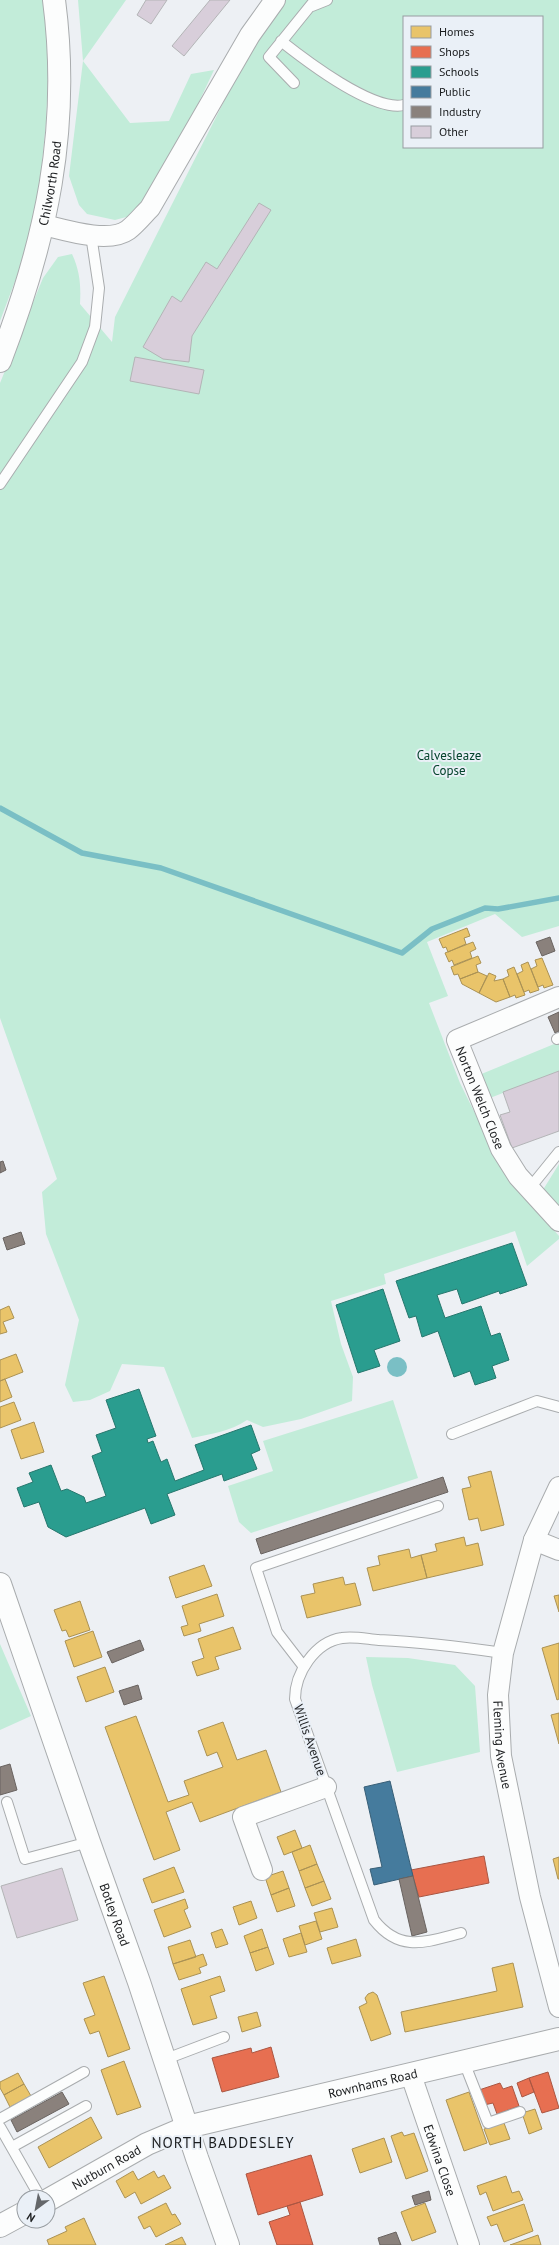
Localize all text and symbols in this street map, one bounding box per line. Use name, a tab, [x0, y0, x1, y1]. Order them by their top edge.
legend	[403, 16, 543, 148]
text: Homes	[439, 24, 474, 39]
text: Shops	[439, 44, 470, 59]
text: Schools	[439, 64, 479, 79]
text: Public	[439, 84, 471, 99]
text: Industry	[439, 104, 481, 119]
text: Other	[439, 124, 468, 139]
street label: Chilworth Road	[34, 140, 65, 227]
park label: Calvesleaze Copse	[417, 747, 481, 779]
street label: Norton Welch Close	[452, 1044, 509, 1152]
street label: Fleming Avenue	[490, 1700, 516, 1790]
street label: Willis Avenue	[290, 1702, 330, 1778]
street label: Botley Road	[96, 1881, 134, 1948]
street label: Rownhams Road	[326, 2064, 419, 2102]
street label: Edwina Close	[420, 2122, 460, 2198]
district label: NORTH BADDESLEY	[151, 2133, 295, 2152]
street label: Nutburn Road	[69, 2141, 144, 2193]
north arrow	[16, 2189, 56, 2229]
text: N	[24, 2210, 37, 2225]

